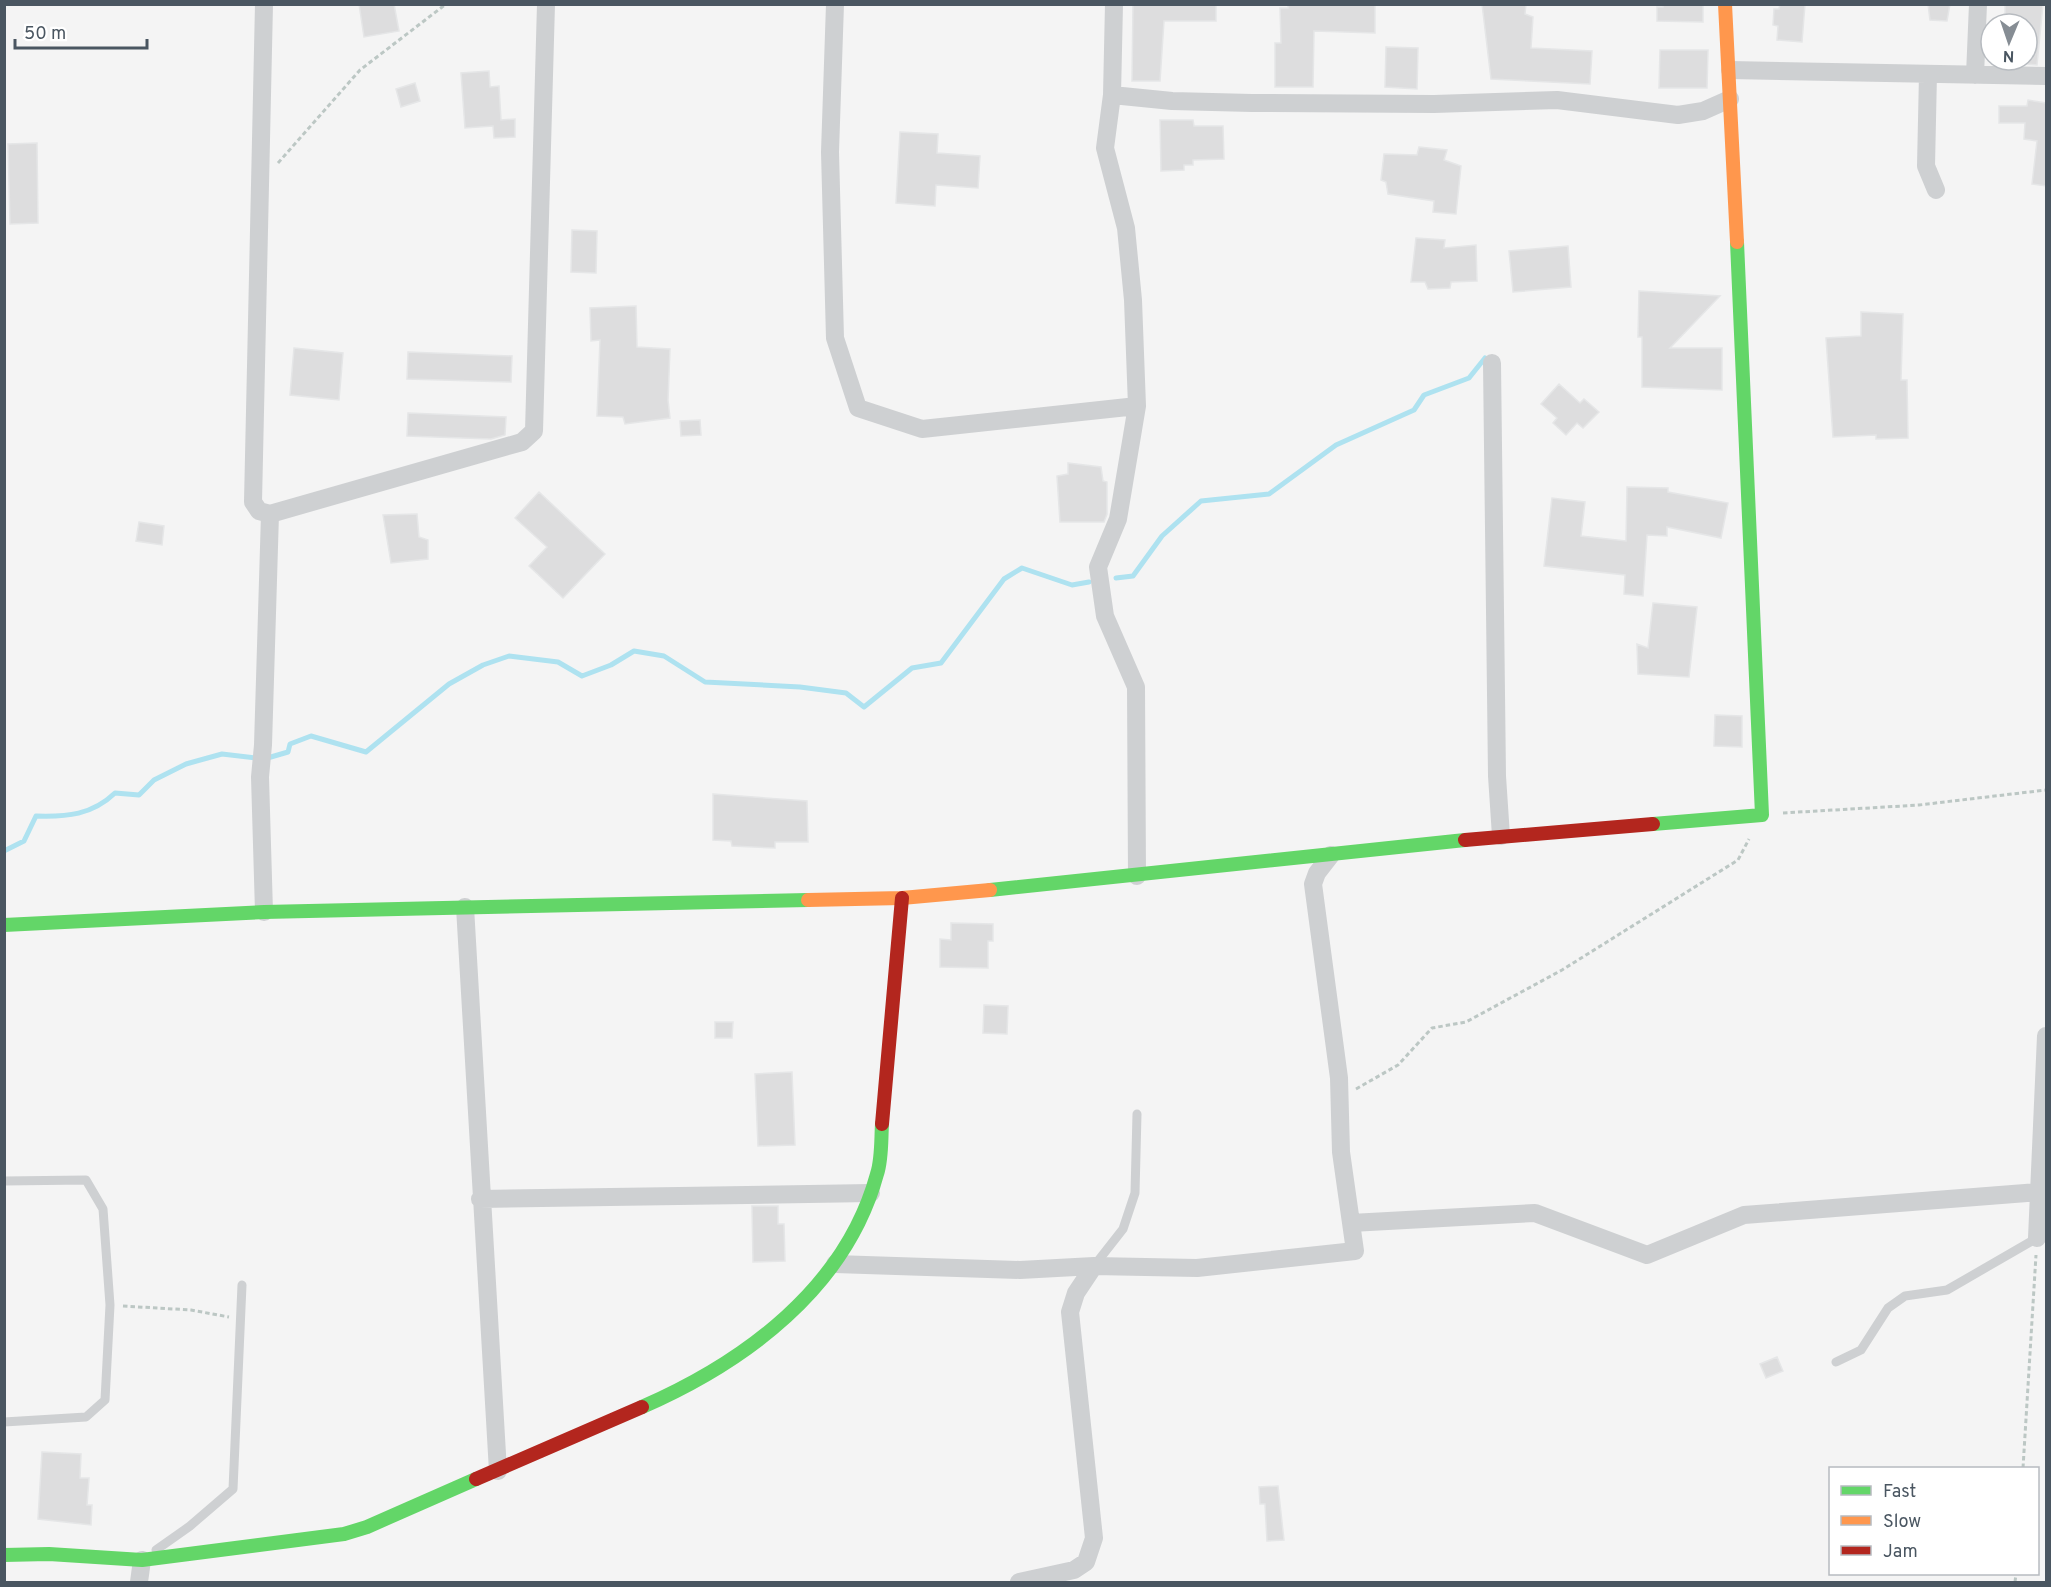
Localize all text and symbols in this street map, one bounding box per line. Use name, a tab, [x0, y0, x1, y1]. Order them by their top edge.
scale bar	[15, 12, 147, 50]
north arrow	[1979, 12, 2039, 72]
text: 50 m	[24, 23, 66, 46]
text: N	[2002, 45, 2015, 65]
legend	[1829, 1467, 2039, 1575]
text: Fast	[1883, 1481, 1916, 1504]
text: Slow	[1883, 1511, 1921, 1534]
text: Jam	[1883, 1541, 1918, 1564]

